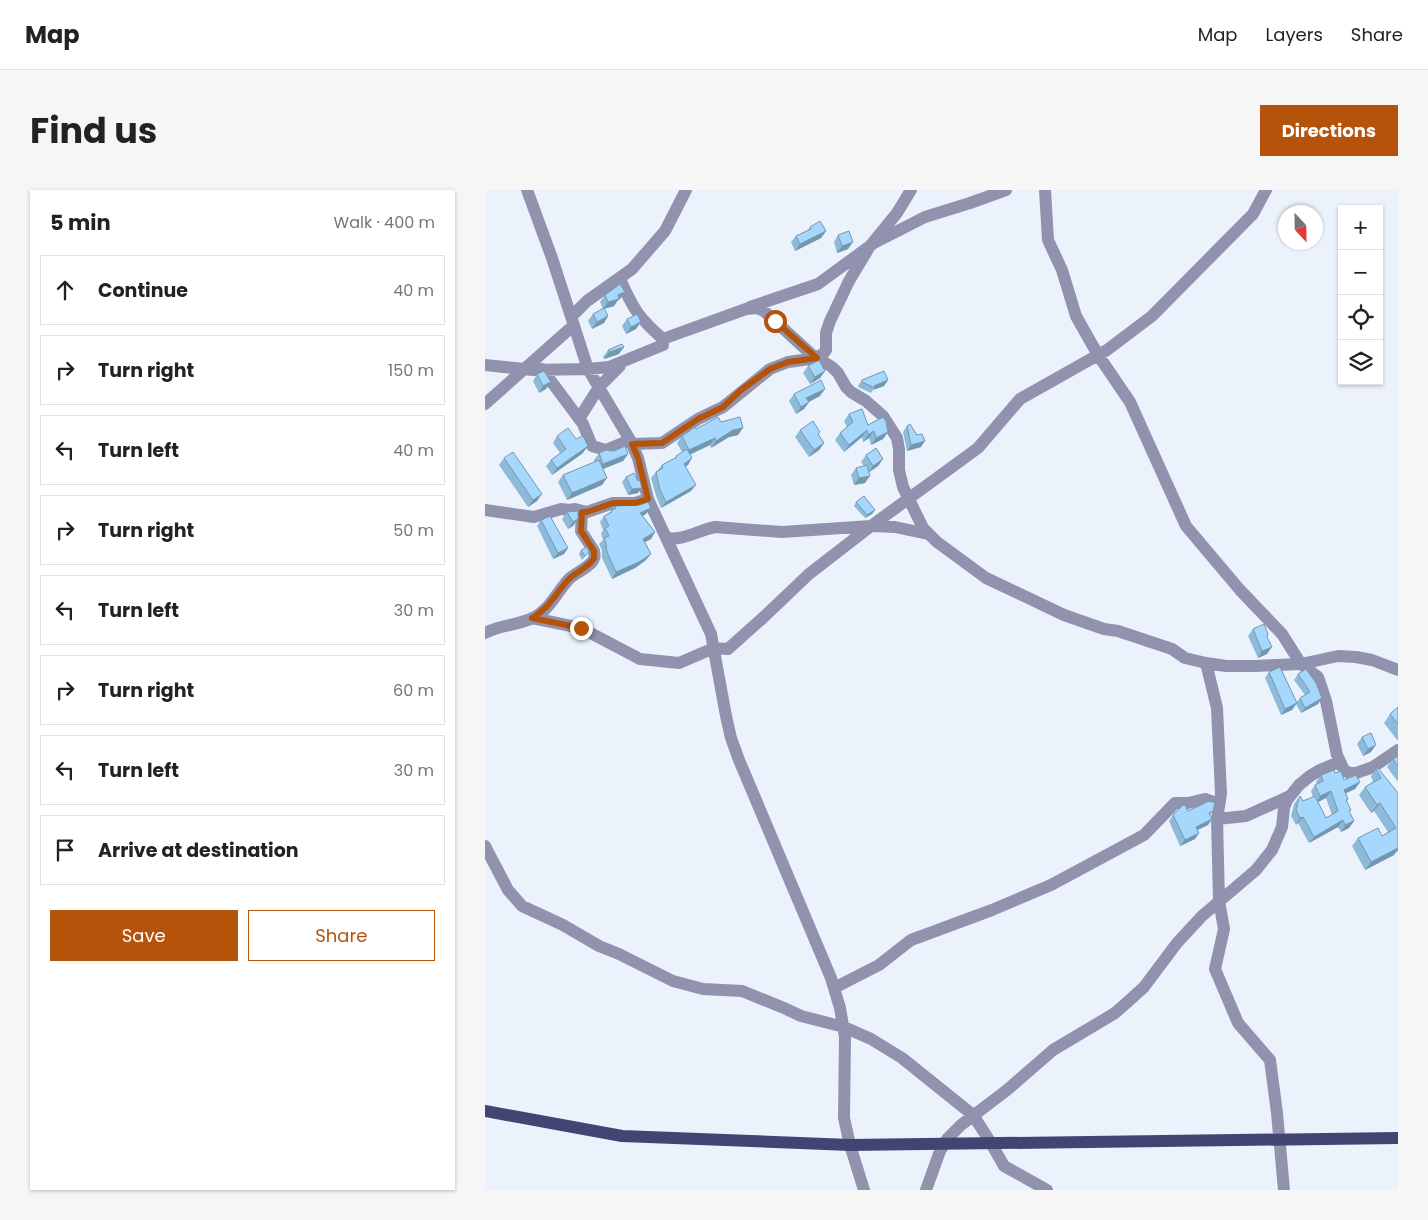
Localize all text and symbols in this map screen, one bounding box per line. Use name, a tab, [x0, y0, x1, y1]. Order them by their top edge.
text: Map	[25, 18, 80, 51]
text: Map	[1198, 22, 1238, 47]
text: Layers	[1266, 22, 1323, 47]
text: Share	[1351, 22, 1403, 47]
button: Directions	[1260, 105, 1398, 156]
text: Find us	[30, 106, 157, 155]
north arrow	[1278, 205, 1323, 250]
map controls	[1338, 205, 1383, 385]
button: +	[1338, 205, 1383, 250]
text: 5 min	[50, 208, 111, 237]
text: Walk · 400 m	[334, 211, 435, 234]
button: −	[1338, 250, 1383, 295]
icon: ahead	[51, 276, 79, 304]
text: Continue	[98, 277, 188, 304]
text: 40 m	[393, 279, 434, 302]
button: locate	[1338, 295, 1383, 340]
route start	[764, 310, 787, 333]
button: layers	[1338, 340, 1383, 385]
icon: right	[51, 356, 79, 384]
text: Turn right	[98, 357, 194, 384]
text: 150 m	[388, 359, 434, 382]
icon: left	[51, 436, 79, 464]
text: Turn left	[98, 437, 179, 464]
text: 40 m	[393, 439, 434, 462]
icon: right	[51, 516, 79, 544]
text: Turn right	[98, 517, 194, 544]
text: 50 m	[393, 519, 434, 542]
icon: left	[51, 596, 79, 624]
text: Turn left	[98, 597, 179, 624]
text: 30 m	[394, 599, 434, 622]
route end	[570, 617, 593, 640]
icon: right	[51, 676, 79, 704]
text: Turn right	[98, 677, 194, 704]
text: 60 m	[393, 679, 434, 702]
icon: left	[51, 756, 79, 784]
text: Turn left	[98, 757, 179, 784]
text: 30 m	[394, 759, 434, 782]
icon: arrive	[51, 836, 79, 864]
text: Arrive at destination	[98, 837, 299, 864]
button: Save	[50, 910, 238, 961]
button: Share	[248, 910, 435, 961]

